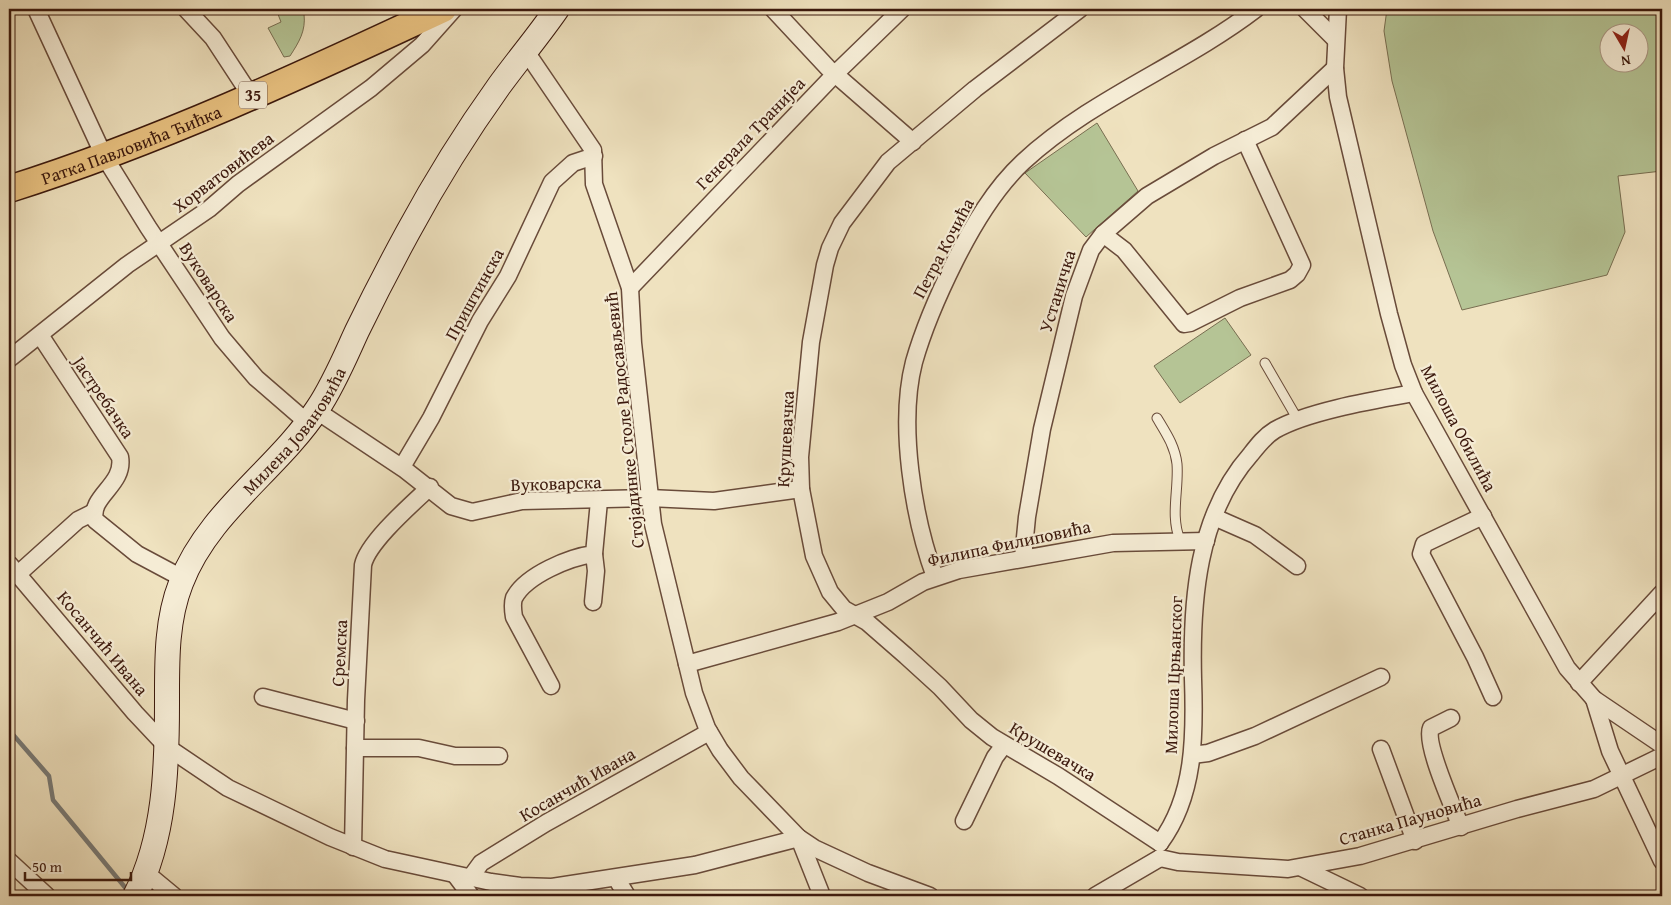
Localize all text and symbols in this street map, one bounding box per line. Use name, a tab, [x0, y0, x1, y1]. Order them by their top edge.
north arrow	[1598, 22, 1648, 72]
text: N	[1619, 50, 1632, 72]
street label: Генерала Транијеа	[689, 70, 811, 196]
road number: 35	[239, 82, 267, 108]
street label: Ратка Павловића Ћићка	[37, 97, 226, 191]
street label: Хорватовићева	[167, 125, 280, 219]
street label: Петра Кочића	[905, 193, 981, 303]
street label: Вуковарска	[173, 236, 245, 328]
street label: Приштинска	[438, 243, 511, 345]
street label: Устаничка	[1032, 246, 1082, 336]
street label: Стојадинке Столе Радосављевић	[597, 290, 651, 550]
street label: Јастребачка	[65, 349, 142, 444]
street label: Милоша Обилића	[1414, 360, 1504, 497]
street label: Милена Јовановића	[235, 362, 352, 501]
street label: Крушевачка	[769, 389, 801, 488]
street label: Вуковарска	[510, 468, 602, 498]
street label: Филипа Филиповића	[925, 512, 1094, 573]
street label: Косанчић Ивана	[51, 584, 155, 702]
street label: Милоша Црњанског	[1157, 595, 1189, 755]
street label: Сремска	[324, 619, 354, 687]
street label: Крушевачка	[1004, 714, 1102, 788]
street label: Косанчић Ивана	[514, 740, 640, 828]
street label: Станка Пауновића	[1336, 786, 1485, 852]
scale bar	[25, 850, 131, 882]
text: 50 m	[32, 856, 63, 877]

